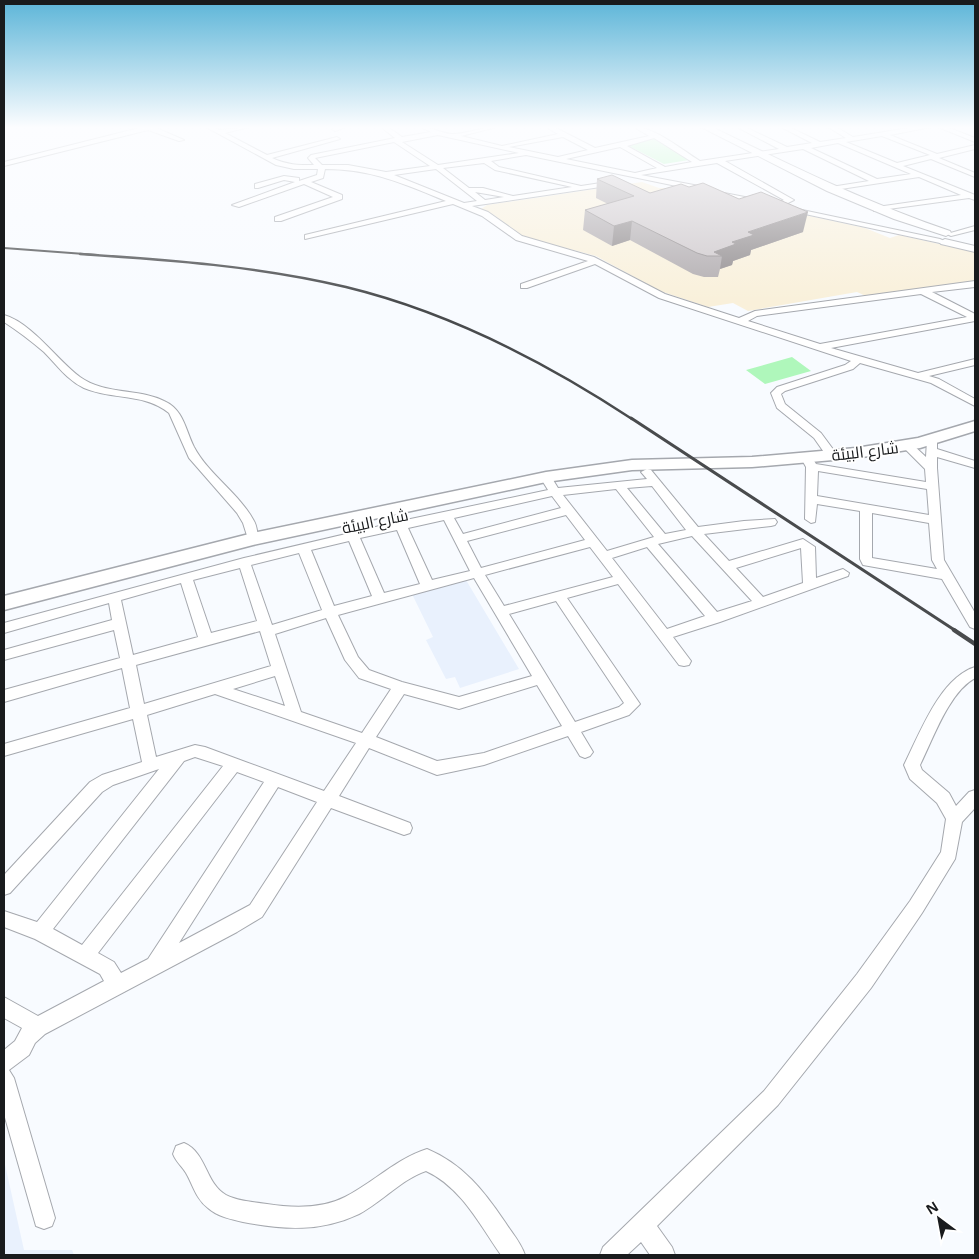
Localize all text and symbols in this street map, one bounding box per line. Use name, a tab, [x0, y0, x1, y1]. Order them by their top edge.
street label: شارع البيئة	[830, 436, 900, 467]
street label: شارع البيئة	[340, 503, 410, 540]
north arrow	[914, 1194, 964, 1244]
text: N	[922, 1196, 942, 1219]

